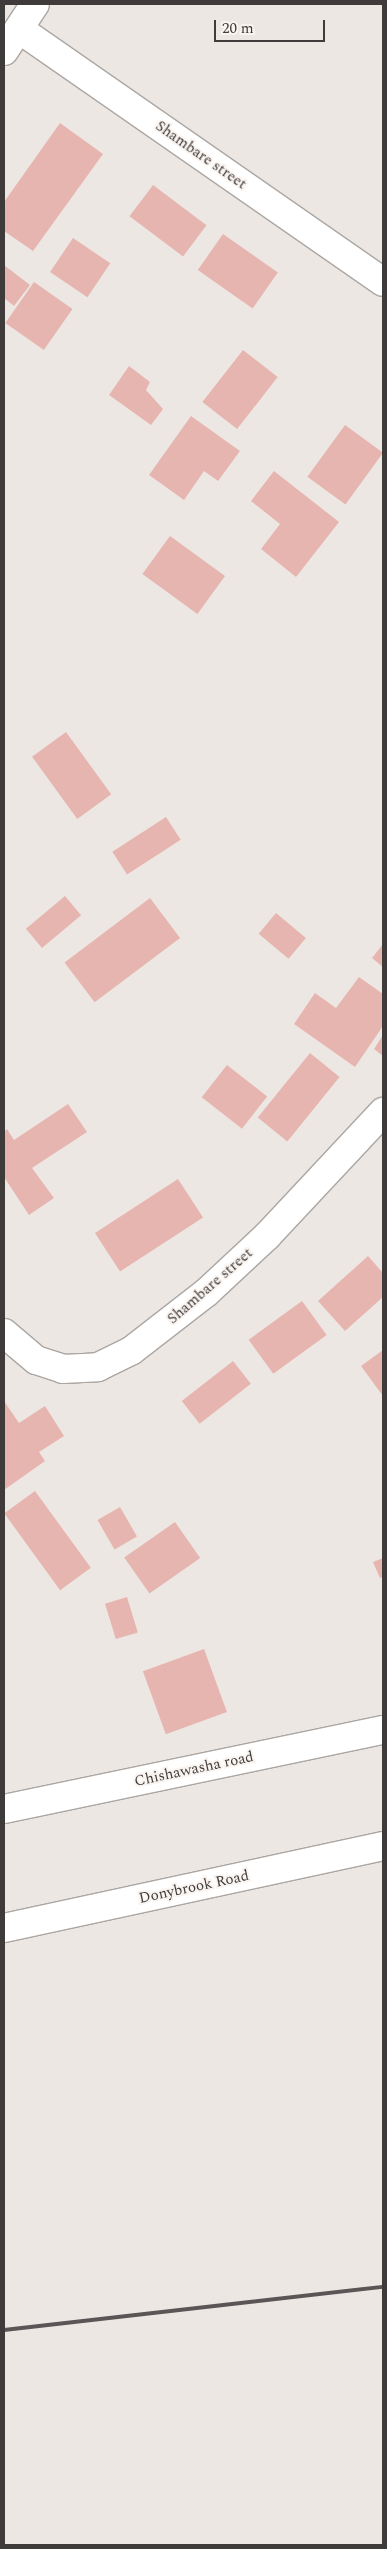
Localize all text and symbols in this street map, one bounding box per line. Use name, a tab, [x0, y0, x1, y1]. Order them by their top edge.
scale bar	[217, 10, 328, 42]
text: 20 m	[222, 17, 254, 40]
street label: Shambare street	[152, 117, 250, 193]
street label: Shambare street	[164, 1244, 256, 1328]
street label: Chishawasha road	[133, 1748, 255, 1790]
street label: Donybrook Road	[137, 1867, 251, 1907]

